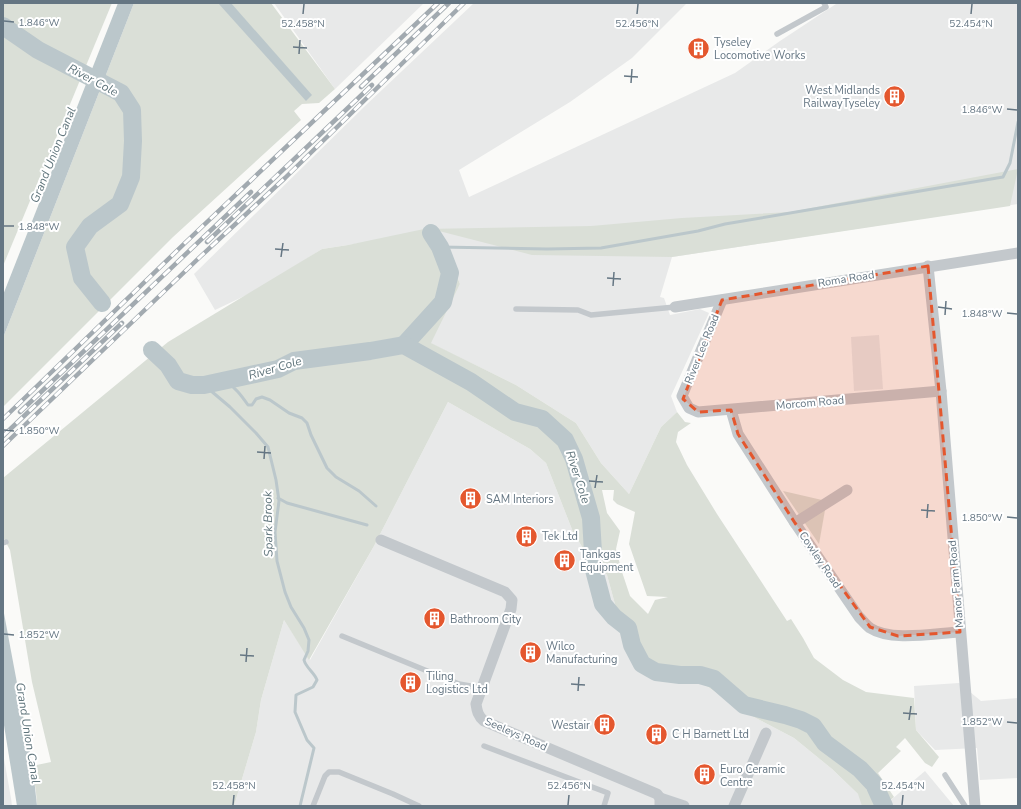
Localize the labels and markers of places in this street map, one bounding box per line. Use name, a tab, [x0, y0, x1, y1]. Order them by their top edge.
building icon: Tyseley Locomotive Works	[686, 35, 712, 61]
place label: Tyseley Locomotive Works	[714, 35, 806, 63]
place label: West Midlands RailwayTyseley	[803, 83, 880, 111]
building icon: West Midlands RailwayTyseley	[882, 83, 908, 109]
building icon: SAM Interiors	[458, 486, 484, 512]
place label: SAM Interiors	[486, 492, 554, 507]
building icon: Tek Ltd	[513, 523, 539, 549]
place label: Tek Ltd	[542, 529, 578, 544]
building icon: Tankgas Equipment	[551, 547, 577, 573]
place label: Tankgas Equipment	[580, 547, 633, 575]
building icon: Bathroom City	[422, 606, 448, 632]
place label: Bathroom City	[450, 612, 522, 627]
building icon: Wilco Manufacturing	[518, 639, 544, 665]
place label: Wilco Manufacturing	[546, 639, 617, 667]
building icon: Tiling Logistics Ltd	[397, 669, 423, 695]
place label: Tiling Logistics Ltd	[426, 669, 488, 697]
building icon: Westair	[592, 712, 618, 738]
place label: Westair	[551, 718, 590, 733]
building icon: C H Barnett Ltd	[644, 721, 670, 747]
place label: C H Barnett Ltd	[672, 727, 749, 742]
building icon: Euro Ceramic Centre	[692, 762, 718, 788]
place label: Euro Ceramic Centre	[720, 762, 785, 790]

